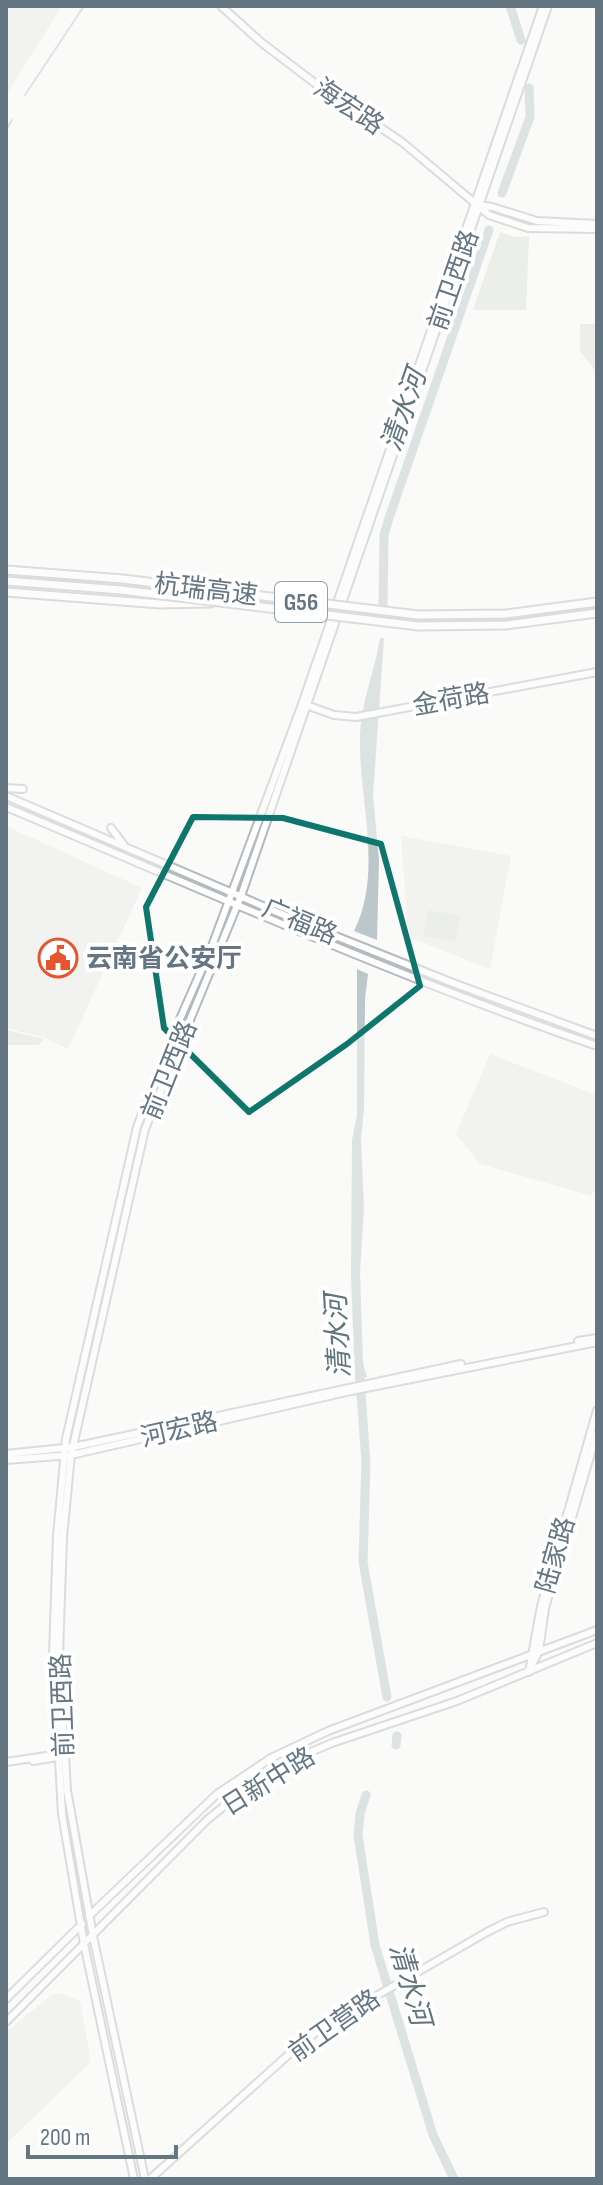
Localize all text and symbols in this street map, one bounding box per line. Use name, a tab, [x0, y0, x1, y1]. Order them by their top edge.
street label: 海宏路	[307, 73, 389, 142]
street label: 前卫西路	[423, 226, 486, 335]
water label: 清水河	[375, 361, 435, 456]
street label: 杭瑞高速	[152, 569, 259, 612]
road number: G56	[275, 582, 327, 622]
street label: 金荷路	[410, 678, 492, 723]
street label: 广福路	[257, 893, 341, 952]
public building icon: 云南省公安厅	[37, 937, 79, 979]
place label: 云南省公安厅	[86, 944, 242, 975]
street label: 前卫西路	[137, 1017, 204, 1125]
water label: 清水河	[320, 1288, 357, 1379]
street label: 河宏路	[138, 1407, 221, 1454]
street label: 陆家路	[531, 1514, 582, 1597]
street label: 前卫西路	[46, 1652, 81, 1757]
street label: 日新中路	[216, 1742, 321, 1823]
water label: 清水河	[382, 1939, 438, 2034]
street label: 前卫营路	[283, 1984, 386, 2069]
scale bar	[28, 2109, 176, 2159]
text: 200 m	[40, 2123, 91, 2152]

